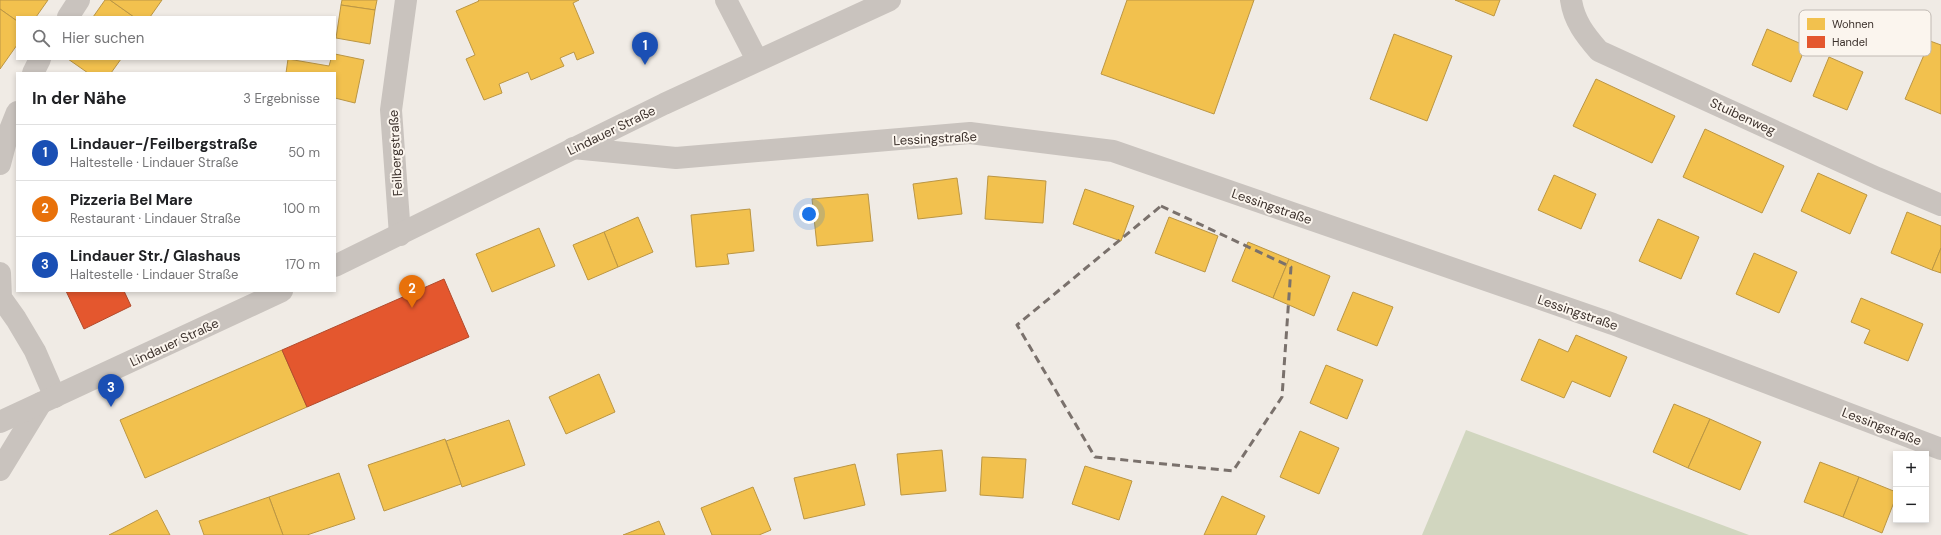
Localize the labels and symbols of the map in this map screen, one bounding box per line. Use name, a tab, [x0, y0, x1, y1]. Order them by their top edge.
legend	[1799, 10, 1931, 56]
text: Wohnen	[1832, 17, 1874, 31]
pin: 1	[632, 32, 658, 65]
text: Handel	[1832, 35, 1867, 49]
street label: Stuibenweg	[1707, 94, 1778, 139]
street label: Lindauer Straße	[564, 102, 658, 159]
street label: Feilbergstraße	[385, 109, 406, 197]
street label: Lessingstraße	[893, 128, 977, 149]
street label: Lessingstraße	[1229, 185, 1314, 228]
your location	[799, 204, 819, 224]
pin: 2	[399, 275, 425, 308]
street label: Lessingstraße	[1535, 291, 1620, 334]
street label: Lindauer Straße	[127, 314, 221, 370]
pin: 3	[98, 374, 124, 407]
street label: Lessingstraße	[1840, 404, 1924, 449]

